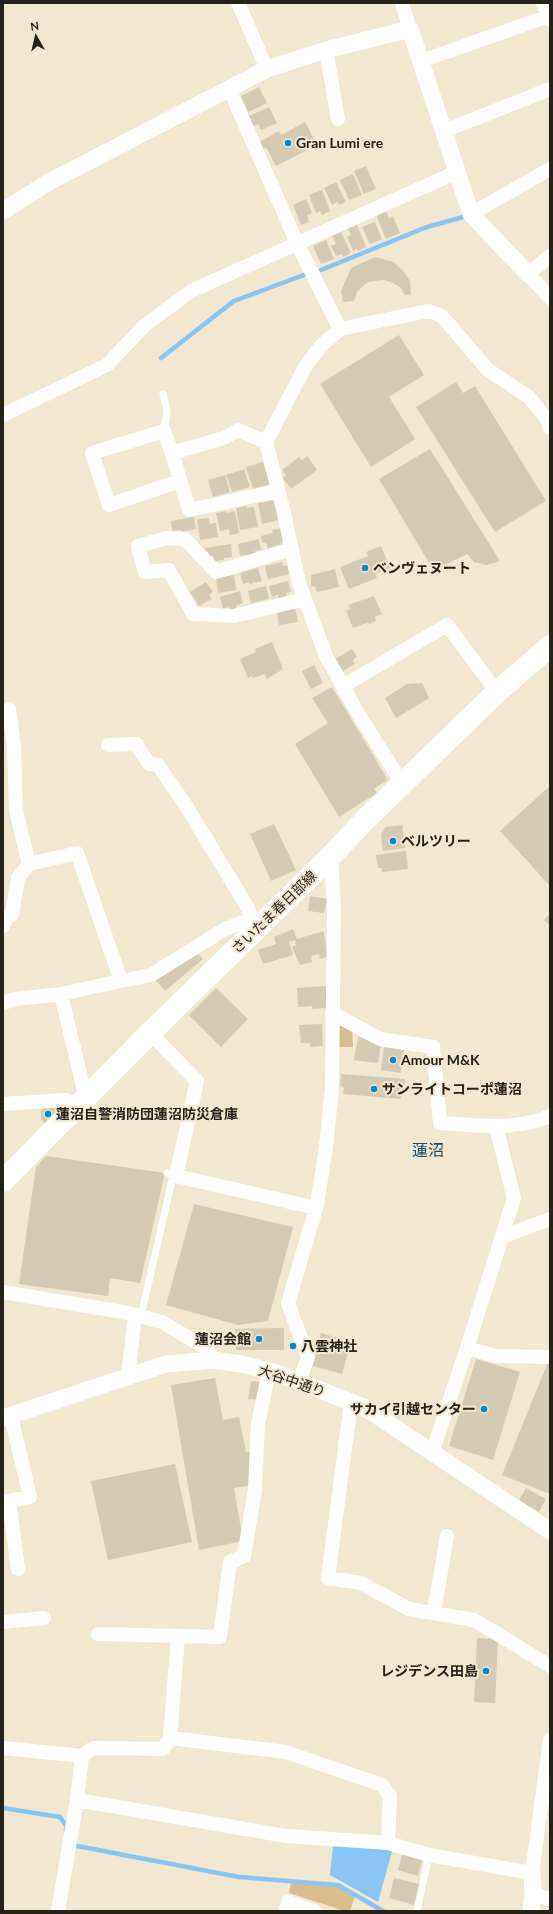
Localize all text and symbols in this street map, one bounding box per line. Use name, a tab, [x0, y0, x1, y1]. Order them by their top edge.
north arrow	[16, 16, 56, 56]
text: N	[29, 19, 40, 33]
place label: Gran Lumi ere	[296, 134, 384, 151]
marker: Gran Lumi ere	[283, 138, 293, 148]
place label: ベンヴェヌート	[373, 559, 471, 576]
marker: ベンヴェヌート	[360, 563, 370, 573]
place label: ベルツリー	[401, 832, 471, 849]
marker: ベルツリー	[388, 836, 398, 846]
street label: さいたま春日部線	[228, 867, 320, 957]
place label: Amour M&K	[400, 1051, 480, 1068]
marker: Amour M&K	[388, 1055, 398, 1065]
place label: サンライトコーポ蓮沼	[382, 1080, 522, 1097]
marker: サンライトコーポ蓮沼	[369, 1084, 379, 1094]
place label: 蓮沼自警消防団蓮沼防災倉庫	[56, 1105, 238, 1122]
marker: 蓮沼自警消防団蓮沼防災倉庫	[43, 1109, 53, 1119]
district label: 蓮沼	[412, 1140, 444, 1159]
place label: 蓮沼会館	[195, 1330, 251, 1347]
marker: 蓮沼会館	[254, 1334, 264, 1344]
place label: 八雲神社	[301, 1337, 357, 1354]
marker: 八雲神社	[288, 1341, 298, 1351]
street label: 大谷中通り	[256, 1361, 328, 1400]
place label: サカイ引越センター	[350, 1400, 476, 1417]
marker: サカイ引越センター	[479, 1404, 489, 1414]
place label: レジデンス田島	[380, 1662, 478, 1679]
marker: レジデンス田島	[481, 1666, 491, 1676]

